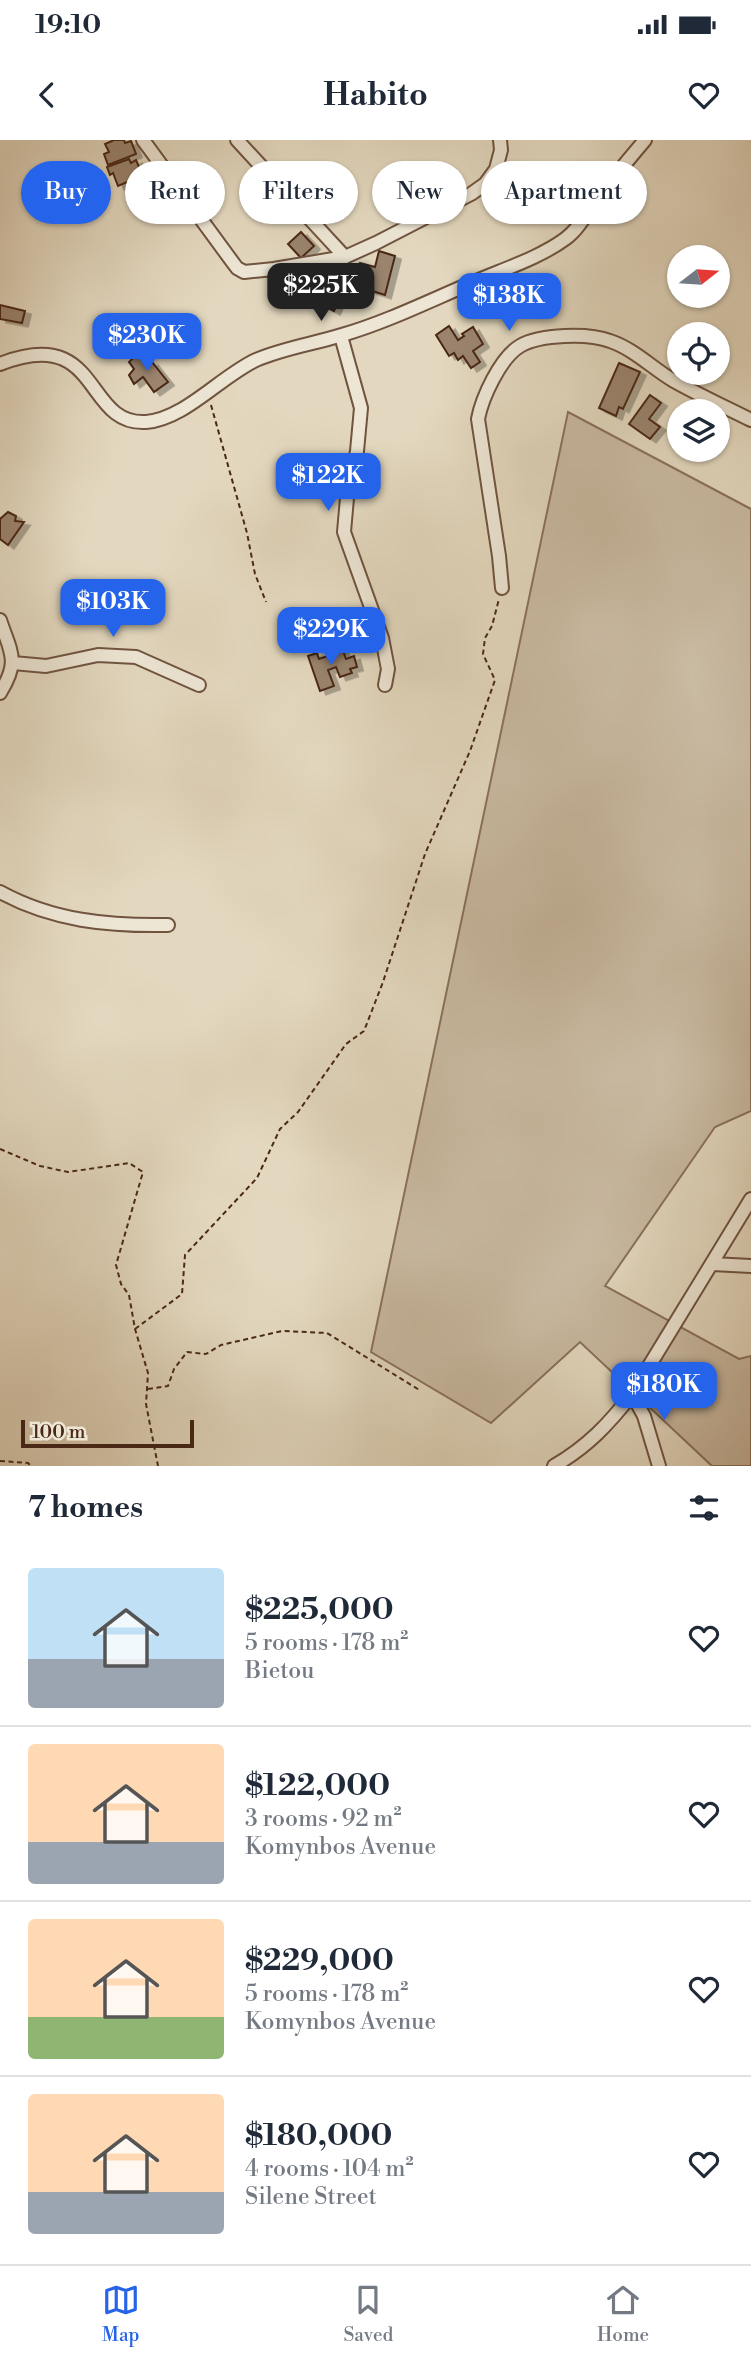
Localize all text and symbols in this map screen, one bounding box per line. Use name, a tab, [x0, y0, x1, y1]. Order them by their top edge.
text: 19:10	[35, 9, 101, 41]
text: Habito	[323, 75, 428, 115]
icon: back	[28, 76, 66, 114]
icon: heart	[685, 76, 723, 114]
chip: Buy	[21, 161, 111, 224]
chip: Rent	[125, 161, 225, 224]
chip: Filters	[239, 161, 358, 224]
chip: New	[372, 161, 467, 224]
chip: Apartment	[481, 161, 647, 224]
north arrow	[667, 245, 730, 308]
map controls	[667, 245, 730, 462]
pin: $225K	[272, 264, 370, 323]
text: $225K	[283, 272, 359, 300]
pin: $138K	[460, 274, 558, 333]
text: $138K	[473, 282, 545, 310]
pin: $230K	[98, 314, 196, 373]
text: $230K	[108, 322, 186, 350]
button: locate	[667, 322, 730, 385]
button: layers	[667, 399, 730, 462]
pin: $122K	[279, 454, 377, 513]
text: $122K	[292, 462, 364, 490]
pin: $103K	[64, 580, 162, 639]
text: $103K	[76, 588, 150, 616]
pin: $229K	[282, 608, 380, 667]
text: $229K	[293, 616, 369, 644]
pin: $180K	[615, 1362, 713, 1422]
text: $180K	[627, 1371, 701, 1399]
scale bar	[21, 1417, 194, 1449]
text: 100 m	[32, 1420, 85, 1444]
text: 7 homes	[28, 1489, 143, 1527]
icon: filters	[685, 1489, 723, 1527]
text: $225,000	[245, 1591, 394, 1629]
icon: home	[84, 1596, 168, 1680]
icon: heart	[685, 1619, 723, 1657]
text: 5 rooms · 178 m²	[245, 1629, 408, 1657]
text: Bietou	[245, 1657, 314, 1685]
text: $122,000	[245, 1767, 390, 1805]
icon: home	[84, 1772, 168, 1856]
icon: heart	[685, 1795, 723, 1833]
text: 3 rooms · 92 m²	[245, 1805, 401, 1833]
text: Komynbos Avenue	[245, 1833, 436, 1861]
text: $229,000	[245, 1942, 394, 1980]
icon: home	[84, 1947, 168, 2031]
icon: heart	[685, 1970, 723, 2008]
text: 5 rooms · 178 m²	[245, 1980, 408, 2008]
text: Komynbos Avenue	[245, 2008, 436, 2036]
text: $180,000	[245, 2117, 392, 2155]
icon: home	[84, 2122, 168, 2206]
icon: heart	[685, 2145, 723, 2183]
text: 4 rooms · 104 m²	[245, 2155, 414, 2183]
text: Silene Street	[245, 2183, 377, 2211]
tab: Map	[102, 2281, 140, 2347]
tab: Saved	[343, 2281, 393, 2347]
tab: Home	[597, 2281, 649, 2347]

